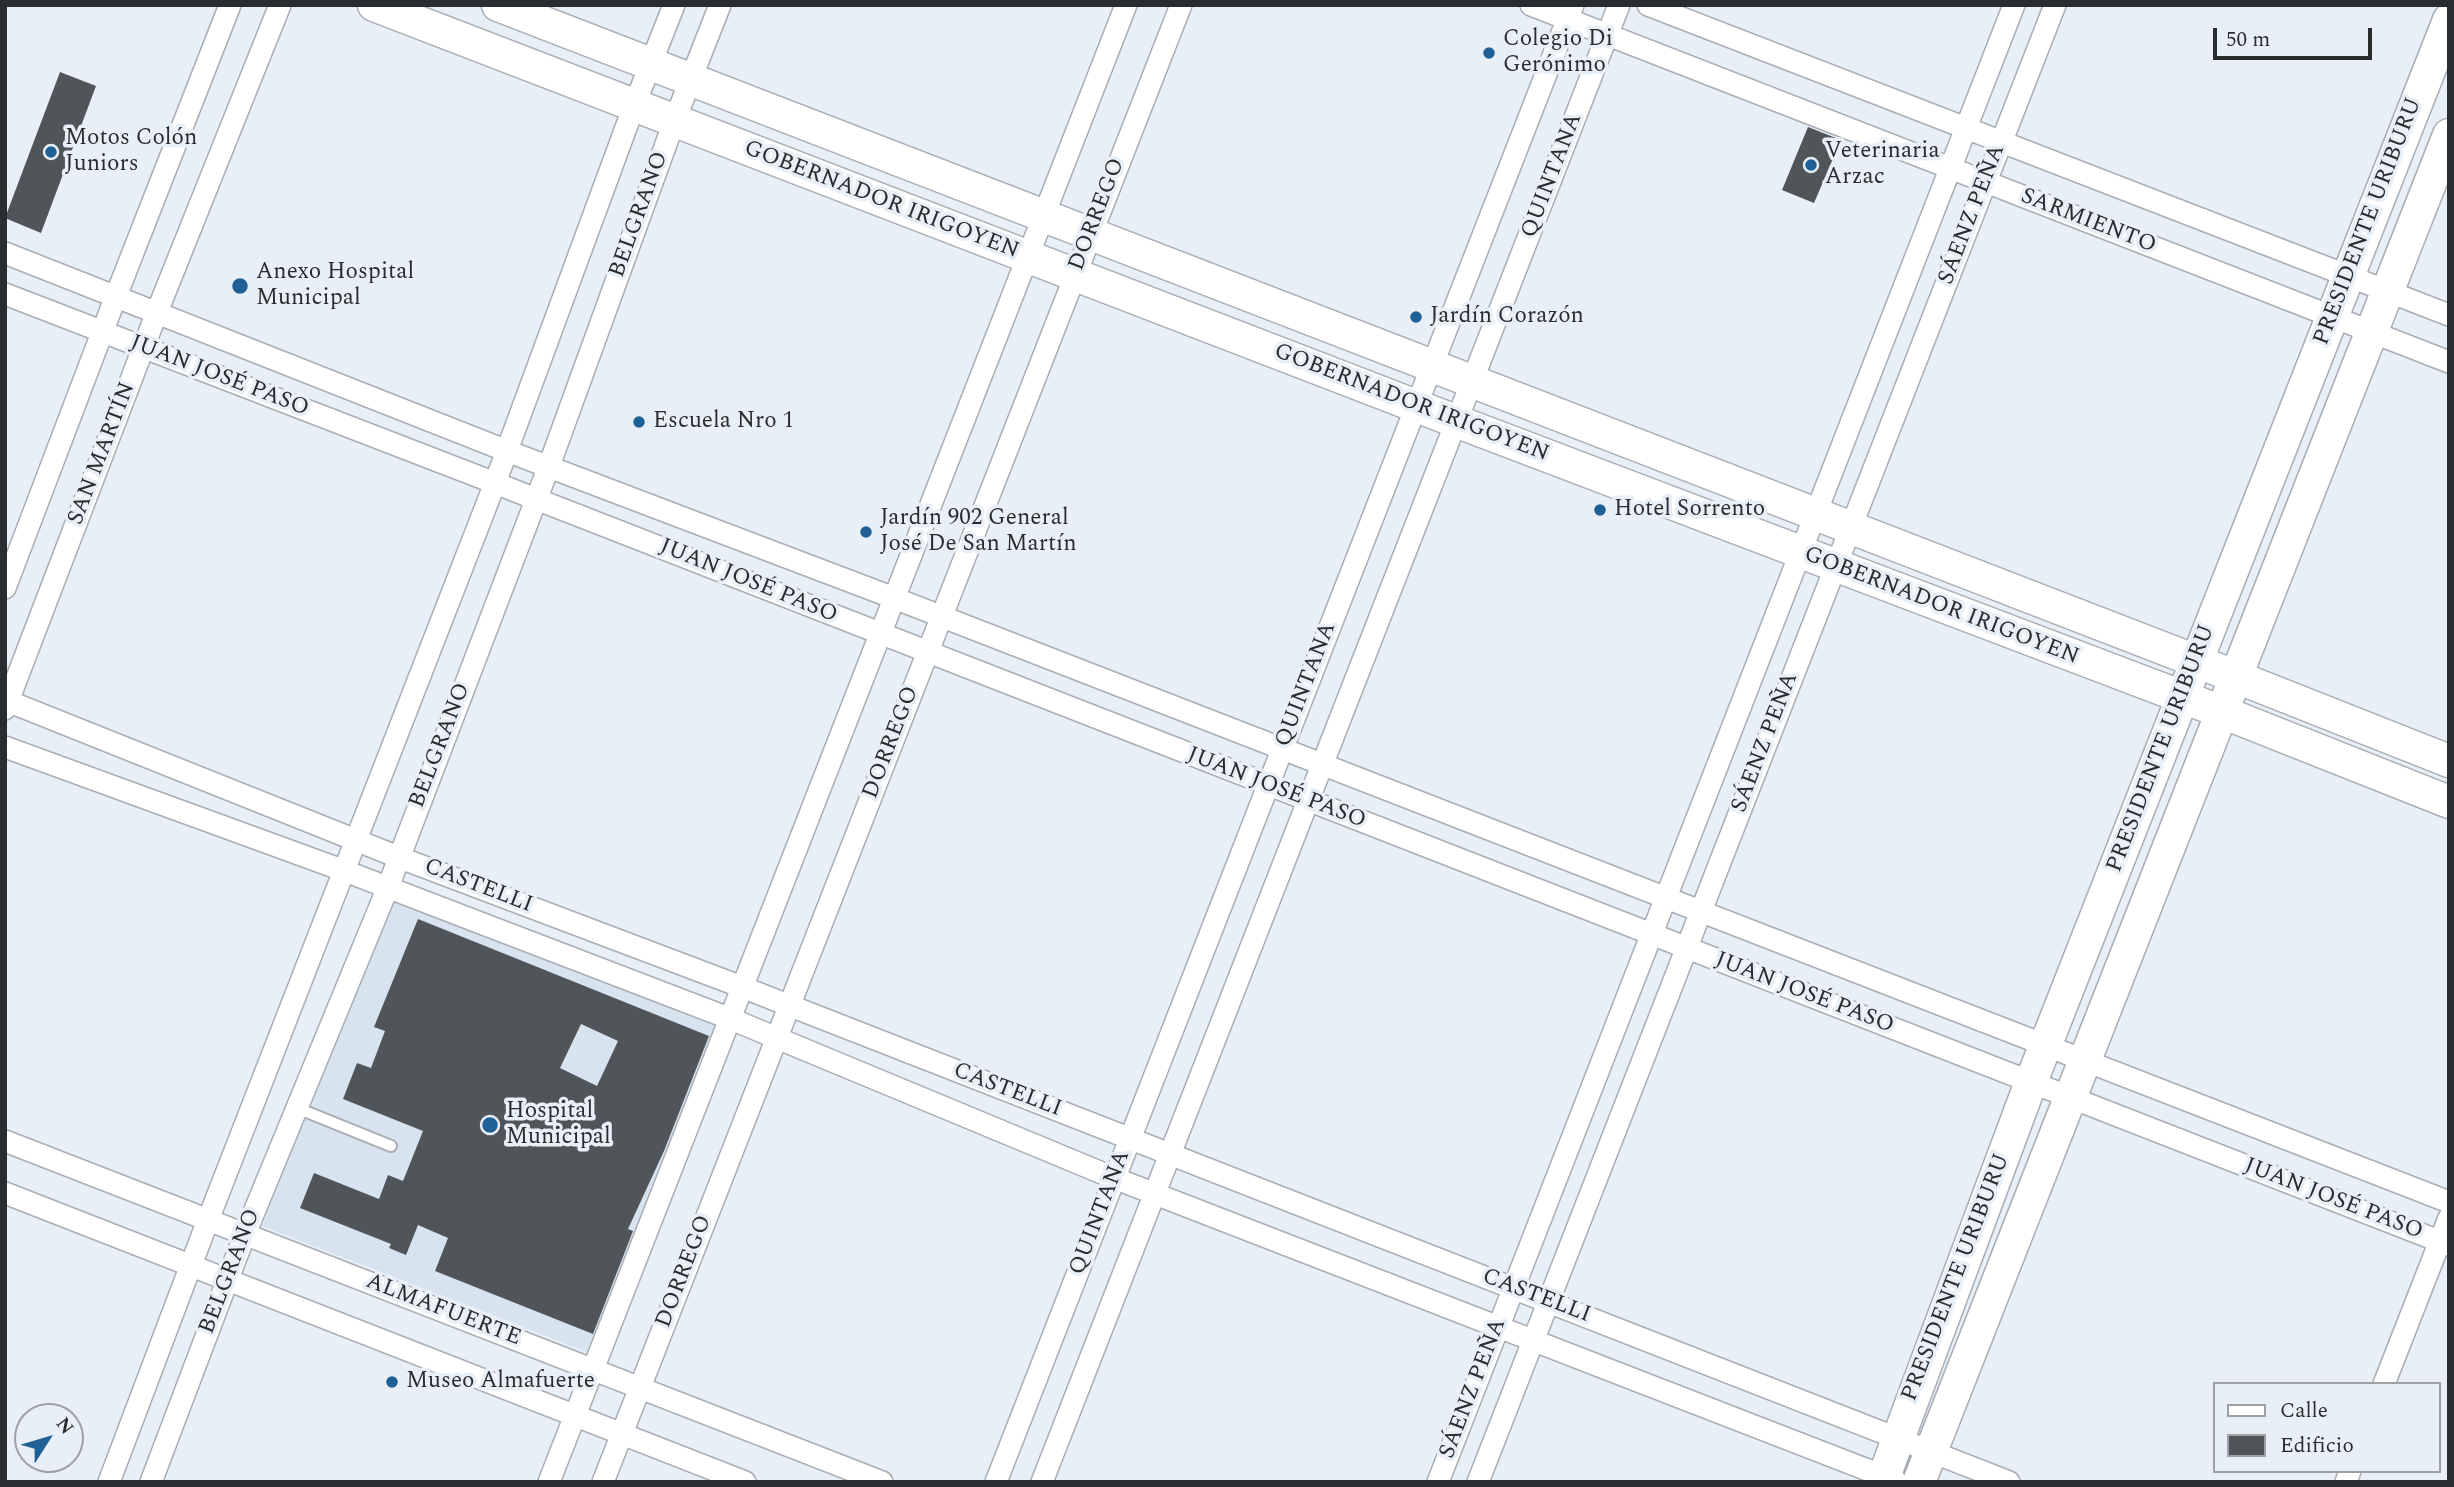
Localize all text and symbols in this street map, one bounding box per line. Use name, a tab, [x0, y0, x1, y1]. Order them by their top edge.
scale bar	[2216, 14, 2375, 58]
text: 50 m	[2226, 24, 2270, 56]
place label: Colegio Di Gerónimo	[1503, 26, 1613, 80]
marker: Colegio Di Gerónimo	[1481, 45, 1497, 61]
street label: PRESIDENTE URIBURU	[2309, 94, 2429, 350]
street label: QUINTANA	[1517, 110, 1589, 242]
place label: Motos Colón Juniors	[65, 125, 197, 179]
street label: GOBERNADOR IRIGOYEN	[740, 136, 1022, 266]
place label: Veterinaria Arzac	[1825, 138, 1940, 192]
street label: SÁENZ PEÑA	[1934, 141, 2012, 289]
marker: Motos Colón Juniors	[43, 144, 59, 160]
street label: BELGRANO	[605, 148, 675, 282]
street label: DORREGO	[1064, 155, 1132, 275]
marker: Veterinaria Arzac	[1803, 157, 1819, 173]
street label: SARMIENTO	[2016, 184, 2160, 260]
place label: Anexo Hospital Municipal	[256, 259, 414, 313]
marker: Anexo Hospital Municipal	[230, 276, 250, 296]
place label: Jardín Corazón	[1430, 303, 1584, 331]
marker: Jardín Corazón	[1408, 309, 1424, 325]
street label: JUAN JOSÉ PASO	[126, 330, 312, 424]
street label: GOBERNADOR IRIGOYEN	[1270, 339, 1552, 469]
street label: SAN MARTÍN	[63, 379, 143, 529]
place label: Escuela Nro 1	[653, 408, 794, 436]
marker: Escuela Nro 1	[631, 414, 647, 430]
place label: Hotel Sorrento	[1614, 496, 1765, 524]
marker: Hotel Sorrento	[1592, 502, 1608, 518]
place label: Jardín 902 General José De San Martín	[880, 505, 1077, 559]
marker: Jardín 902 General José De San Martín	[858, 524, 874, 540]
street label: JUAN JOSÉ PASO	[655, 534, 841, 630]
street label: GOBERNADOR IRIGOYEN	[1800, 542, 2082, 672]
street label: QUINTANA	[1271, 619, 1343, 751]
street label: PRESIDENTE URIBURU	[2102, 621, 2222, 877]
street label: SÁENZ PEÑA	[1727, 669, 1805, 817]
street label: BELGRANO	[405, 680, 477, 812]
street label: DORREGO	[858, 683, 926, 803]
street label: JUAN JOSÉ PASO	[1183, 742, 1369, 836]
street label: CASTELLI	[420, 854, 536, 920]
street label: JUAN JOSÉ PASO	[1711, 947, 1897, 1041]
street label: CASTELLI	[949, 1058, 1065, 1124]
place label: Hospital Municipal	[506, 1098, 611, 1152]
marker: Hospital Municipal	[480, 1115, 500, 1135]
street label: QUINTANA	[1065, 1147, 1137, 1279]
street label: PRESIDENTE URIBURU	[1897, 1150, 2017, 1406]
street label: JUAN JOSÉ PASO	[2240, 1153, 2426, 1247]
street label: BELGRANO	[195, 1206, 267, 1338]
street label: DORREGO	[651, 1212, 719, 1332]
street label: CASTELLI	[1478, 1264, 1594, 1330]
street label: ALMAFUERTE	[361, 1269, 525, 1353]
street label: SÁENZ PEÑA	[1435, 1315, 1513, 1463]
place label: Museo Almafuerte	[406, 1368, 595, 1396]
marker: Museo Almafuerte	[384, 1374, 400, 1390]
legend	[2212, 1382, 2440, 1473]
text: Calle	[2280, 1395, 2328, 1427]
north arrow	[14, 1403, 84, 1473]
text: N	[48, 1411, 81, 1441]
text: Edificio	[2280, 1430, 2354, 1462]

